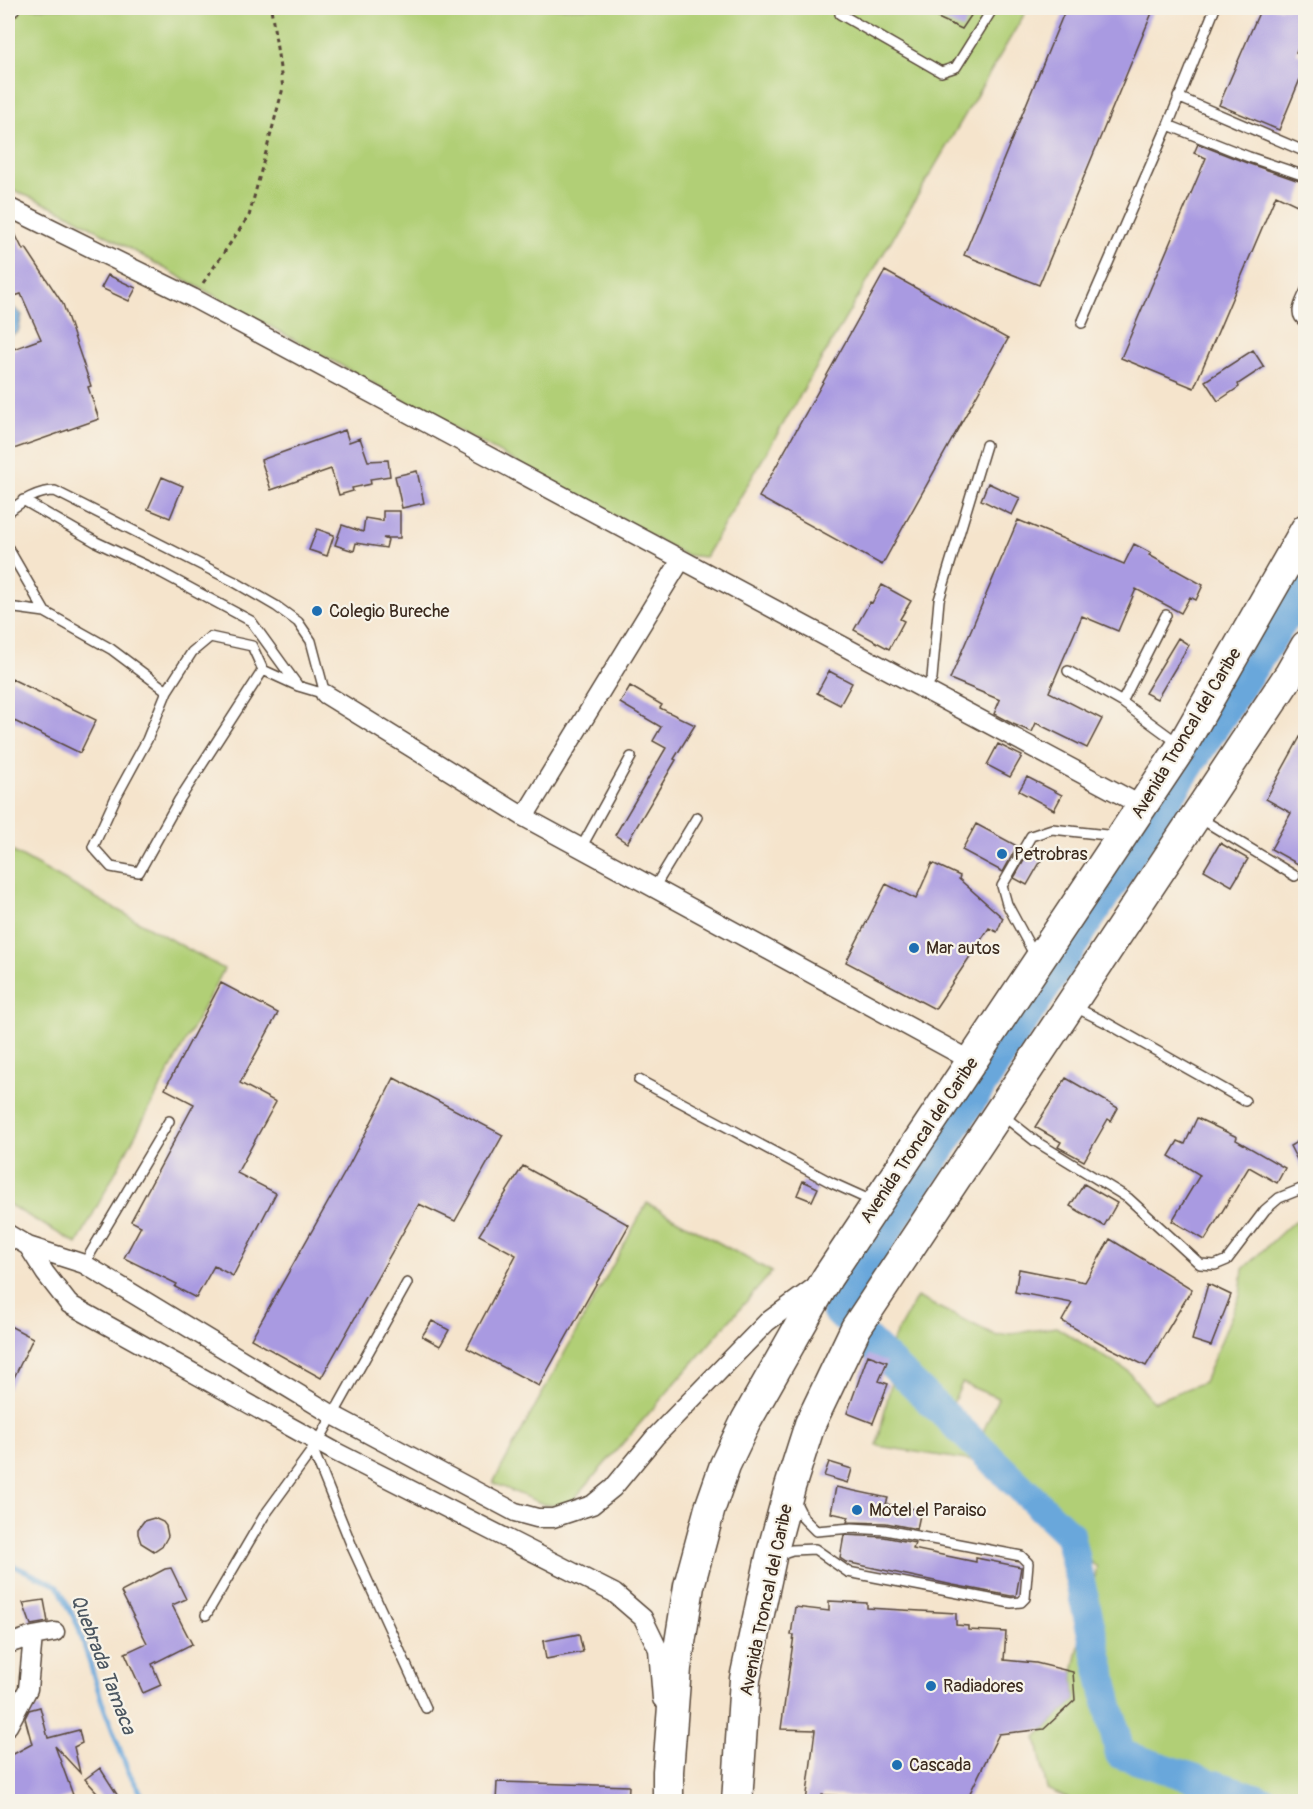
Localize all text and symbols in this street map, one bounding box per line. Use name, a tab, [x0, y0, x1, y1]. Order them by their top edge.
place label: Colegio Bureche	[329, 600, 450, 623]
marker: Colegio Bureche	[310, 604, 324, 618]
street label: Avenida Troncal del Caribe	[1126, 643, 1247, 823]
place label: Petrobras	[1014, 843, 1087, 866]
marker: Petrobras	[995, 847, 1009, 861]
place label: Mar autos	[926, 937, 1000, 960]
marker: Mar autos	[907, 941, 921, 955]
street label: Avenida Troncal del Caribe	[855, 1053, 984, 1228]
place label: Motel el Paraiso	[869, 1499, 987, 1522]
street label: Avenida Troncal del Caribe	[735, 1502, 798, 1698]
marker: Motel el Paraiso	[850, 1503, 864, 1517]
water label: Quebrada Tamaca	[65, 1591, 142, 1739]
place label: Radiadores	[943, 1675, 1023, 1698]
marker: Radiadores	[924, 1679, 938, 1693]
place label: Cascada	[909, 1754, 971, 1777]
marker: Cascada	[890, 1758, 904, 1772]

